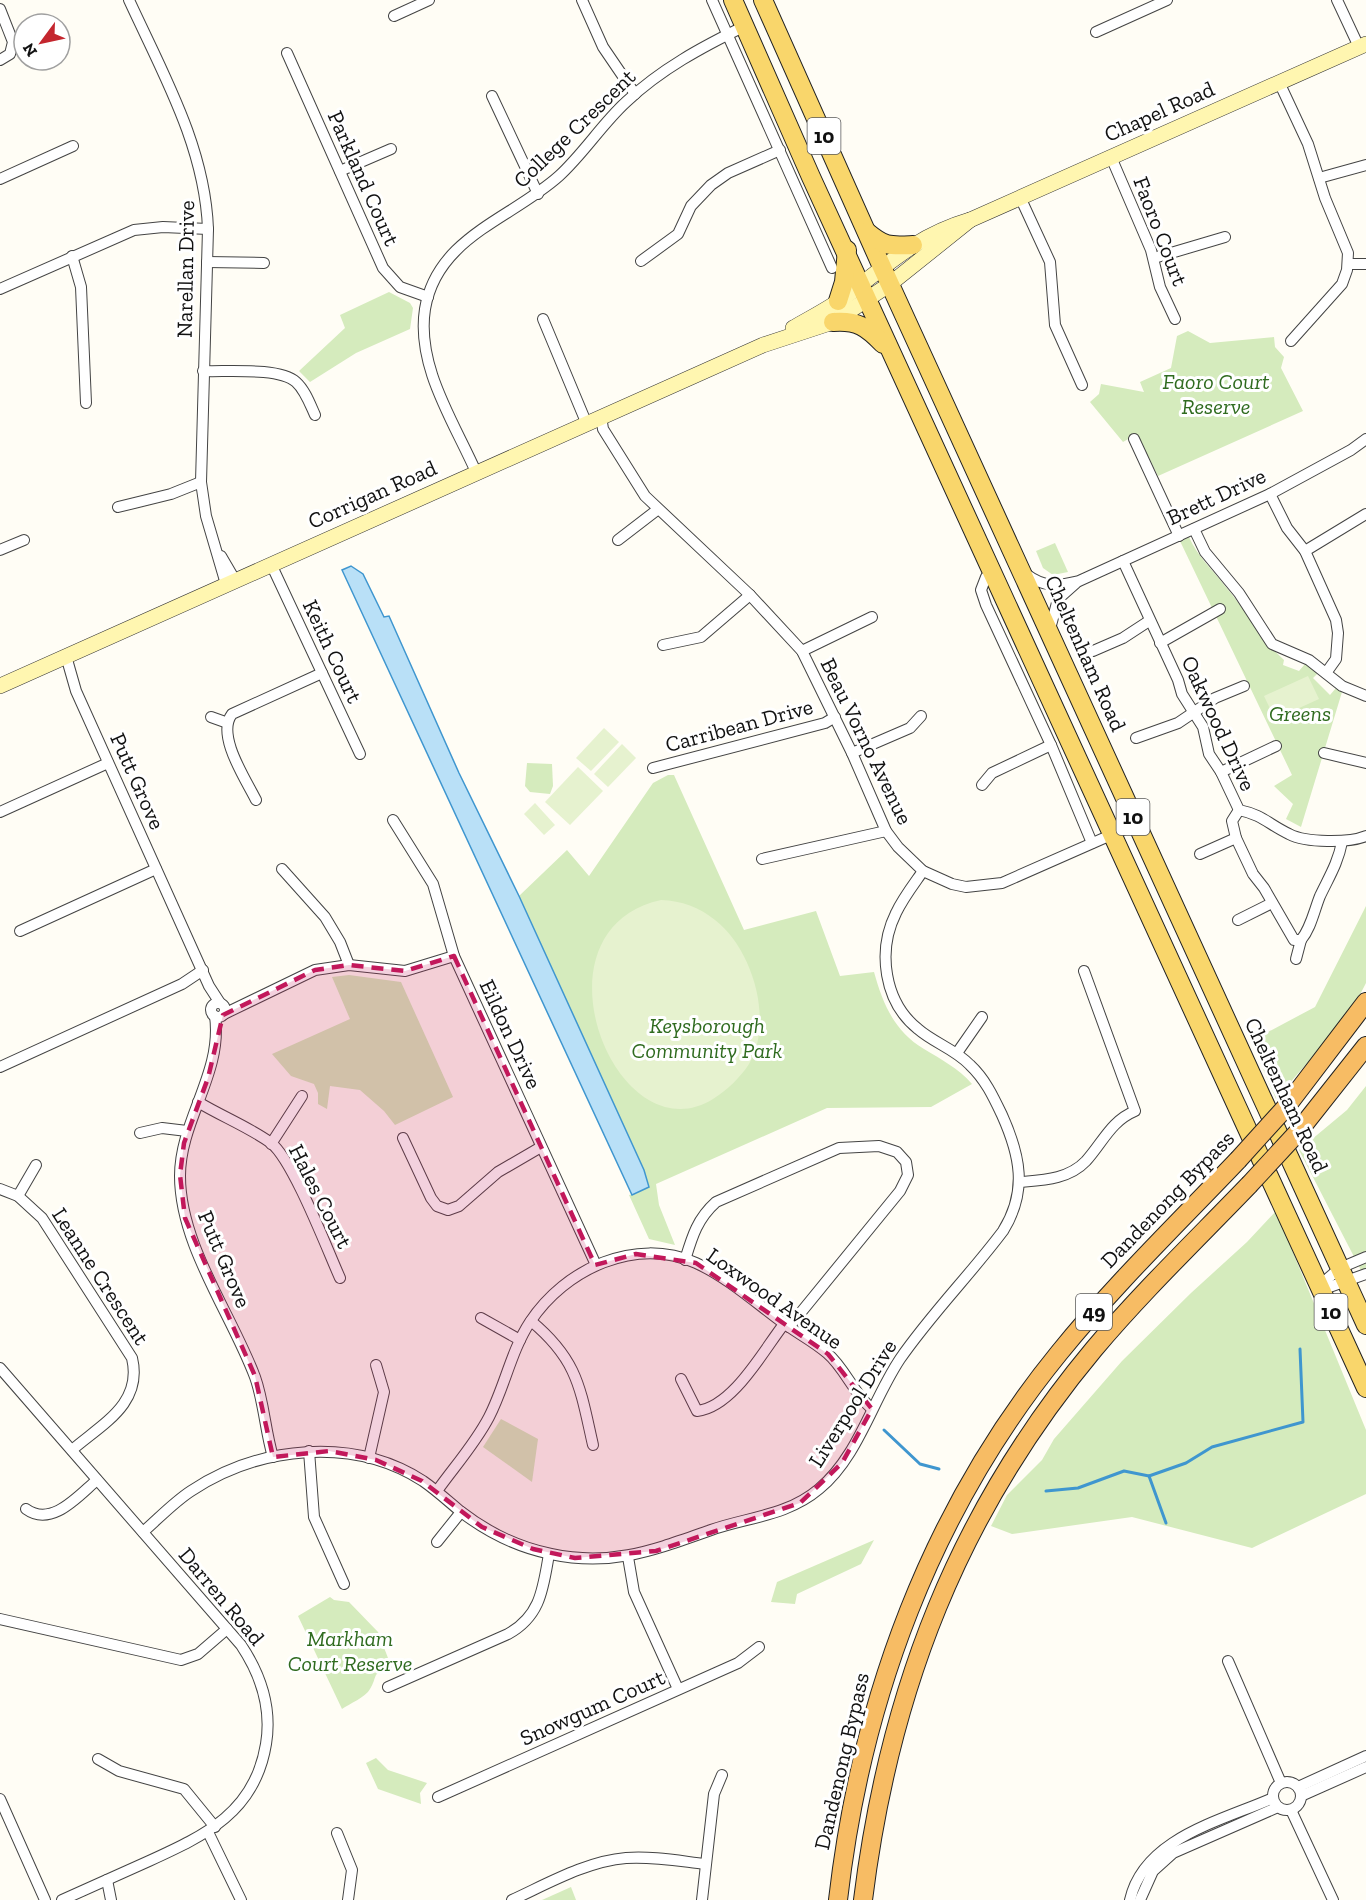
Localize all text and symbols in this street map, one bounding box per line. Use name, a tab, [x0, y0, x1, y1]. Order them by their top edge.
north arrow	[12, 12, 72, 72]
text: N	[19, 40, 41, 60]
street label: College Crescent	[508, 63, 642, 194]
street label: Chapel Road	[1100, 75, 1218, 148]
street label: Parkland Court	[322, 106, 406, 251]
road number: 10	[808, 118, 840, 154]
street label: Faoro Court	[1127, 173, 1194, 290]
street label: Narellan Drive	[171, 200, 200, 338]
park label: Faoro Court Reserve	[1162, 368, 1270, 420]
street label: Corrigan Road	[304, 454, 441, 535]
street label: Brett Drive	[1162, 462, 1270, 531]
street label: Cheltenham Road	[1039, 571, 1132, 735]
street label: Keith Court	[297, 595, 369, 708]
street label: Oakwood Drive	[1175, 651, 1262, 795]
street label: Beau Vorno Avenue	[815, 653, 919, 829]
street label: Carribean Drive	[662, 693, 816, 758]
park label: Greens	[1269, 700, 1331, 727]
street label: Putt Grove	[104, 729, 171, 834]
road number: 10	[1116, 799, 1150, 835]
street label: Eildon Drive	[473, 975, 548, 1093]
park label: Keysborough Community Park	[632, 1012, 783, 1064]
street label: Cheltenham Road	[1239, 1013, 1334, 1177]
street label: Dandenong Bypass	[1095, 1125, 1240, 1274]
street label: Hales Court	[283, 1140, 359, 1253]
street label: Leanne Crescent	[46, 1203, 155, 1351]
street label: Putt Grove	[192, 1207, 257, 1312]
street label: Loxwood Avenue	[702, 1242, 848, 1355]
road number: 49	[1076, 1294, 1112, 1330]
road number: 10	[1314, 1294, 1348, 1330]
street label: Liverpool Drive	[802, 1334, 902, 1472]
street label: Darren Road	[173, 1542, 270, 1651]
park label: Markham Court Reserve	[288, 1625, 412, 1677]
street label: Snowgum Court	[516, 1663, 670, 1751]
street label: Dandenong Bypass	[808, 1670, 875, 1852]

